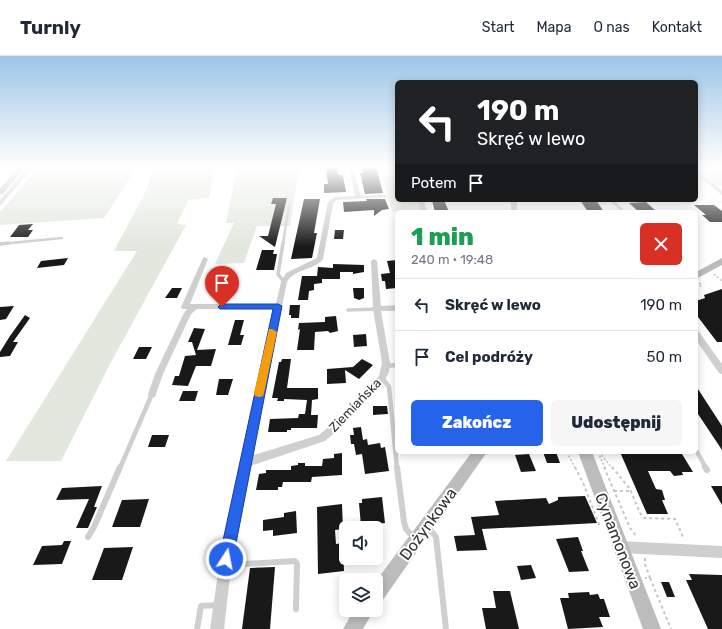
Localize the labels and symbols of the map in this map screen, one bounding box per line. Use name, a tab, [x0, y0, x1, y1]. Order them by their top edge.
pin	[205, 266, 239, 307]
street label: Ziemiańska	[326, 375, 384, 435]
street label: Dożynkowa	[395, 484, 461, 564]
street label: Cynamonowa	[591, 490, 645, 592]
position arrow	[205, 538, 247, 580]

